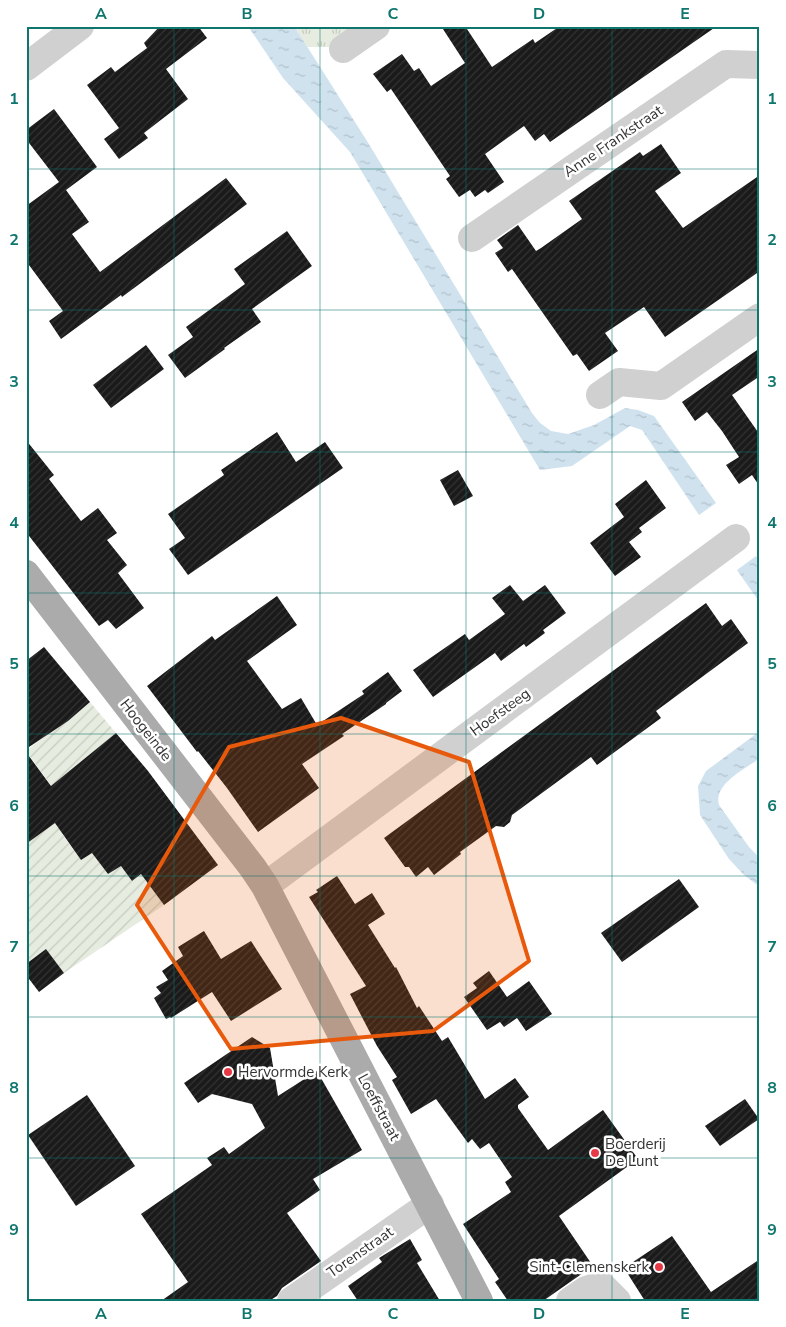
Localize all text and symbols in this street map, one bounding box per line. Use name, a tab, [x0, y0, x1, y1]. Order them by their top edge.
text: A	[95, 3, 107, 25]
text: B	[241, 3, 253, 25]
text: C	[388, 3, 399, 25]
text: D	[533, 3, 545, 25]
text: E	[680, 3, 690, 25]
text: 1	[9, 88, 19, 110]
text: 1	[767, 88, 777, 110]
street label: Anne Frankstraat	[559, 100, 667, 182]
text: 2	[9, 229, 19, 251]
text: 2	[767, 229, 777, 251]
text: 3	[9, 371, 19, 393]
text: 3	[767, 371, 777, 393]
text: 4	[9, 512, 19, 534]
text: 4	[767, 512, 777, 534]
text: 5	[9, 653, 19, 675]
text: 5	[767, 653, 777, 675]
street label: Hoefsteeg	[466, 683, 534, 741]
street label: Hoogeinde	[115, 695, 177, 765]
text: 6	[9, 795, 19, 817]
text: 6	[767, 795, 777, 817]
text: 7	[9, 936, 19, 958]
text: 7	[767, 936, 777, 958]
place label: Hervormde Kerk	[238, 1062, 349, 1082]
marker: Hervormde Kerk	[222, 1066, 234, 1078]
street label: Loeffstraat	[353, 1070, 405, 1145]
text: 8	[9, 1077, 19, 1099]
text: 8	[767, 1077, 777, 1099]
place label: Boerderij De Lunt	[605, 1134, 666, 1171]
marker: Boerderij De Lunt	[589, 1147, 601, 1159]
text: 9	[9, 1219, 19, 1241]
text: 9	[767, 1219, 777, 1241]
street label: Torenstraat	[323, 1221, 398, 1282]
place label: Sint-Clemenskerk	[529, 1257, 649, 1277]
marker: Sint-Clemenskerk	[653, 1261, 665, 1273]
text: A	[95, 1303, 107, 1325]
text: B	[241, 1303, 253, 1325]
text: C	[388, 1303, 399, 1325]
text: D	[533, 1303, 545, 1325]
text: E	[680, 1303, 690, 1325]

